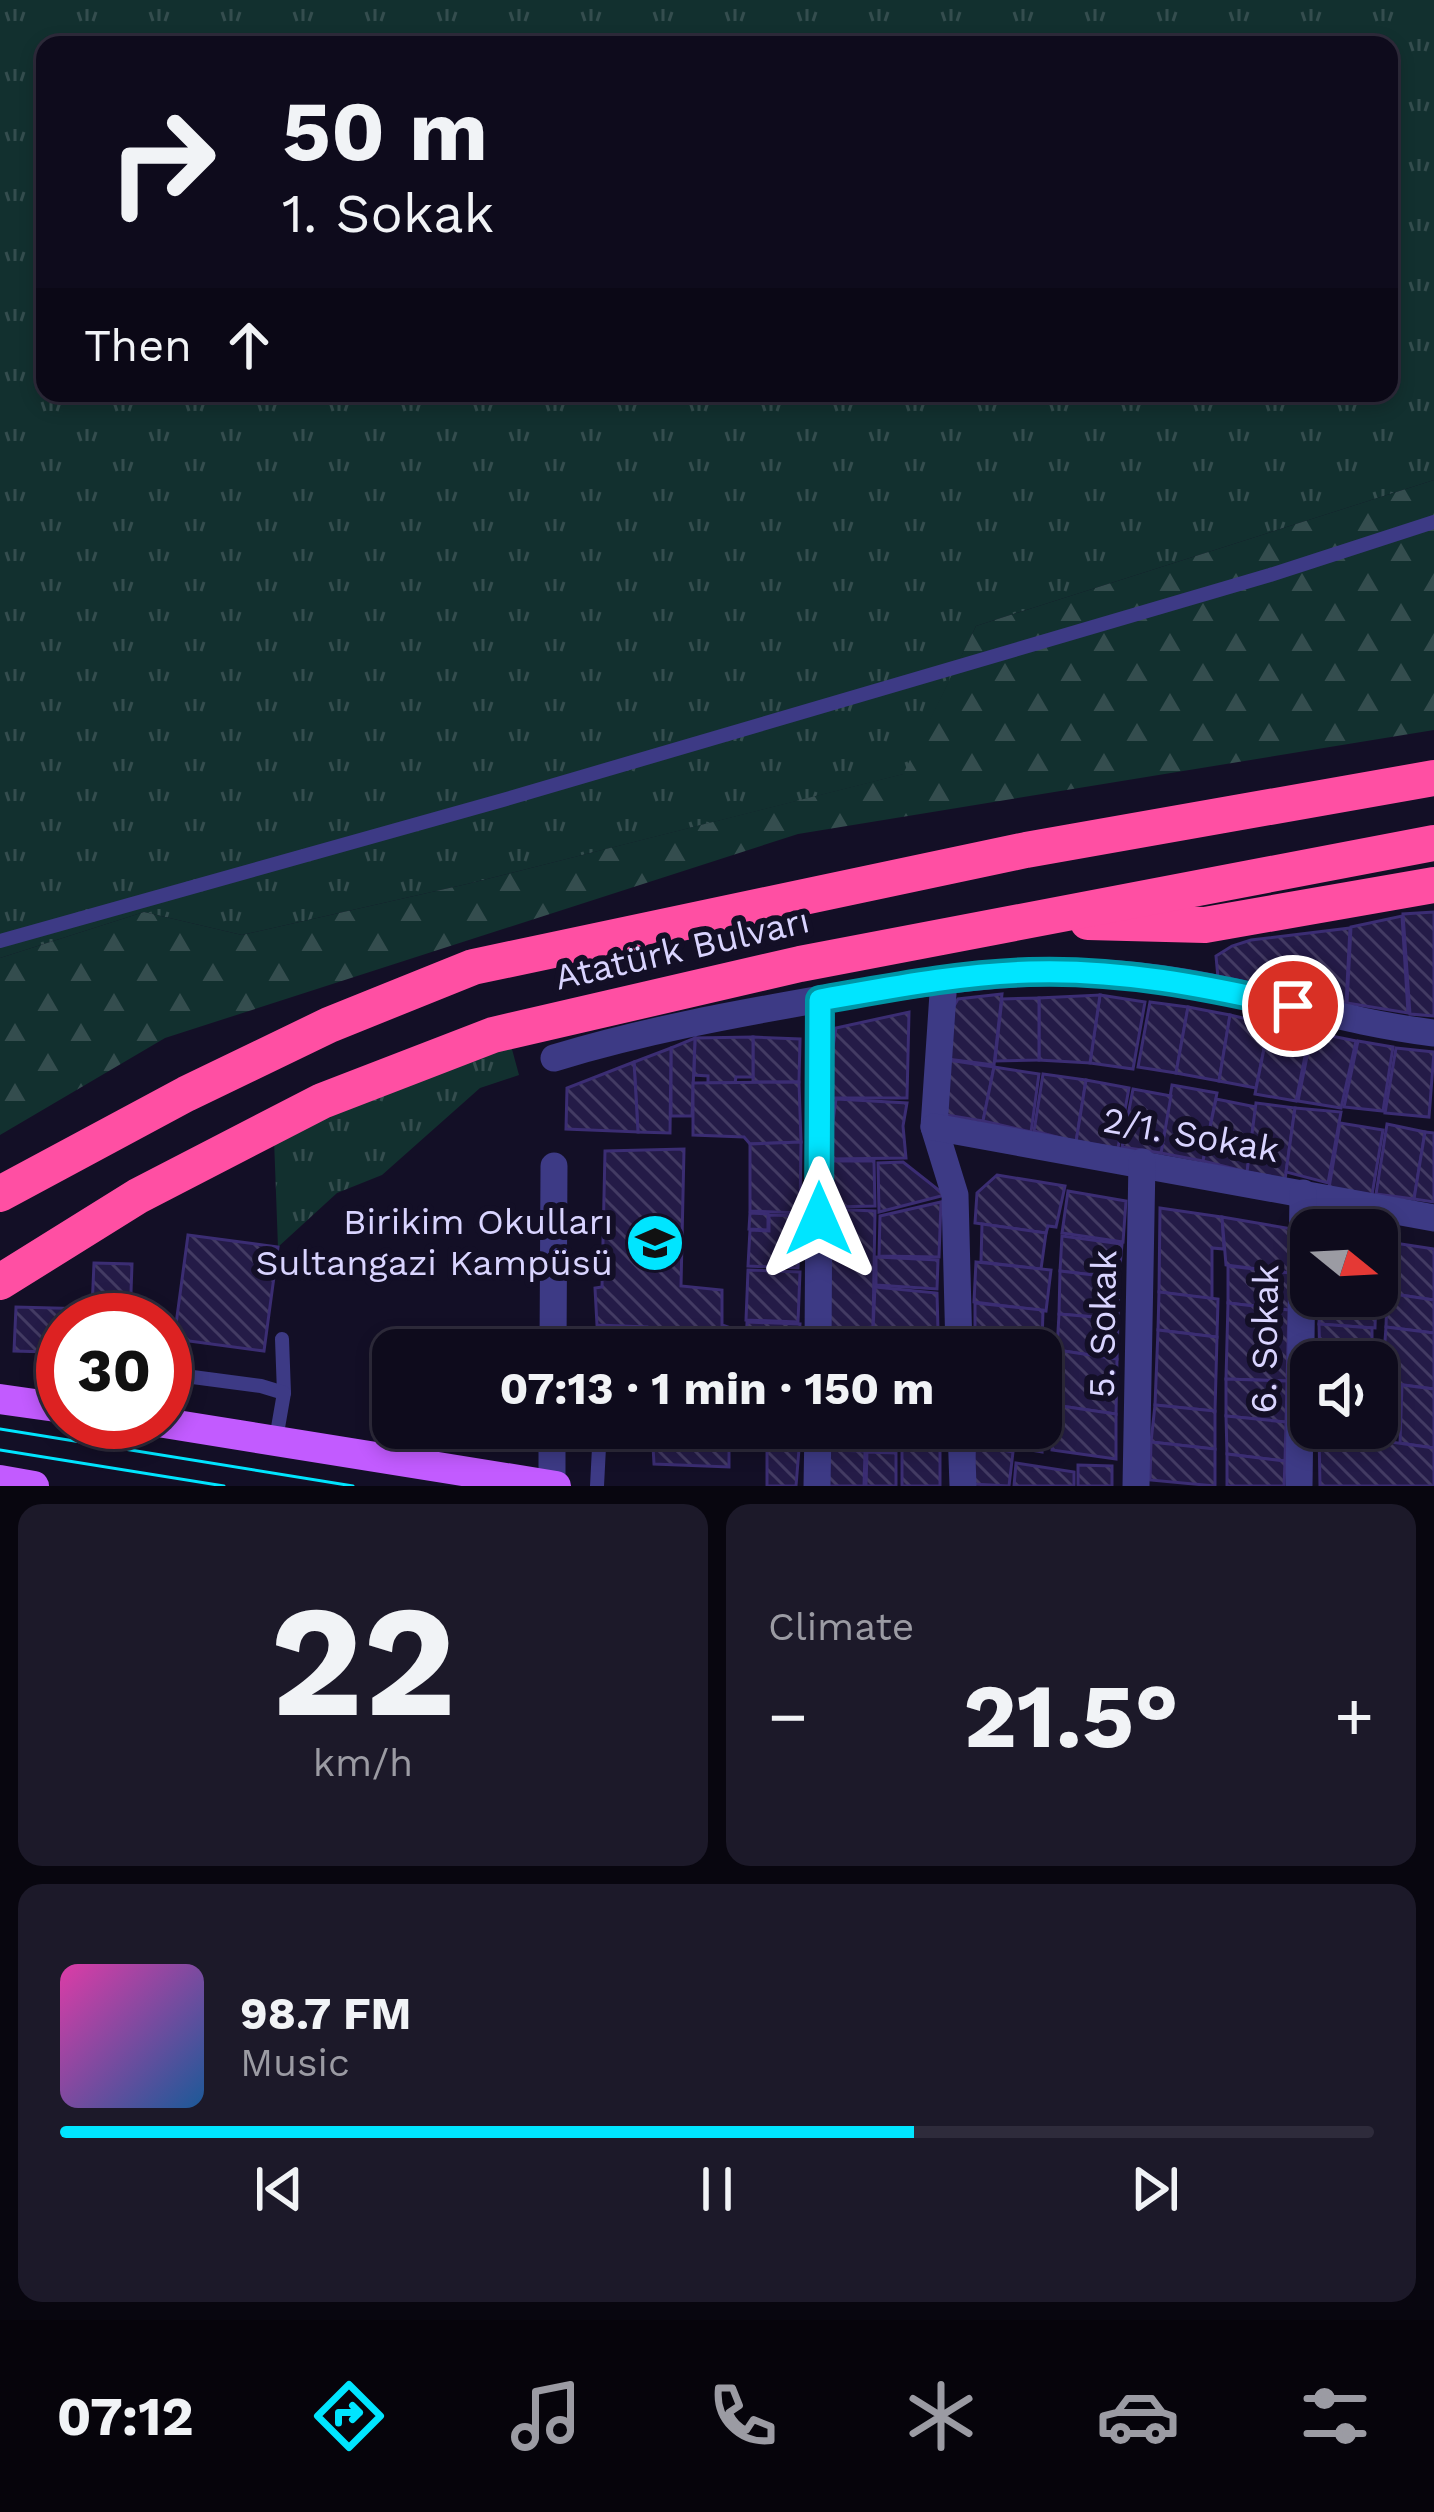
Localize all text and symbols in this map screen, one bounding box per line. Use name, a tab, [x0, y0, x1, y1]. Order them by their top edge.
text: 50 m	[282, 82, 488, 180]
icon: right	[84, 84, 240, 240]
text: 1. Sokak	[282, 182, 494, 245]
icon: ahead	[216, 312, 282, 378]
text: Then	[84, 319, 192, 372]
street label: Atatürk Bulvarı	[551, 899, 813, 999]
pin	[1242, 955, 1344, 1057]
icon: arrive	[1260, 973, 1326, 1039]
street label: 2/1. Sokak	[1100, 1099, 1282, 1171]
position arrow	[756, 1156, 882, 1282]
place label: Birikim Okulları Sultangazi Kampüsü	[255, 1201, 613, 1284]
north arrow	[1290, 1209, 1398, 1317]
map controls	[1290, 1209, 1398, 1449]
school or university icon: Birikim Okulları Sultangazi Kampüsü	[624, 1212, 686, 1274]
street label: 5. Sokak	[1081, 1249, 1125, 1399]
street label: 6. Sokak	[1243, 1264, 1287, 1414]
speed limit sign: 30	[36, 1293, 192, 1449]
button: sound	[1290, 1341, 1398, 1449]
text: 07:13 · 1 min · 150 m	[500, 1362, 934, 1415]
text: 22	[270, 1570, 456, 1753]
text: Climate	[768, 1604, 914, 1649]
text: 21.5°	[963, 1663, 1179, 1769]
text: −	[768, 1678, 808, 1755]
text: +	[1334, 1678, 1374, 1755]
text: km/h	[313, 1740, 413, 1785]
text: 98.7 FM	[240, 1987, 412, 2040]
text: Music	[240, 2040, 350, 2085]
icon: previous	[246, 2156, 312, 2222]
icon: pause	[684, 2156, 750, 2222]
icon: next	[1122, 2156, 1188, 2222]
icon: directions	[307, 2374, 391, 2458]
icon: music	[504, 2374, 588, 2458]
icon: phone	[701, 2374, 785, 2458]
icon: climate	[899, 2374, 983, 2458]
icon: car	[1096, 2374, 1180, 2458]
icon: filters	[1293, 2374, 1377, 2458]
text: 07:12	[57, 2385, 194, 2448]

